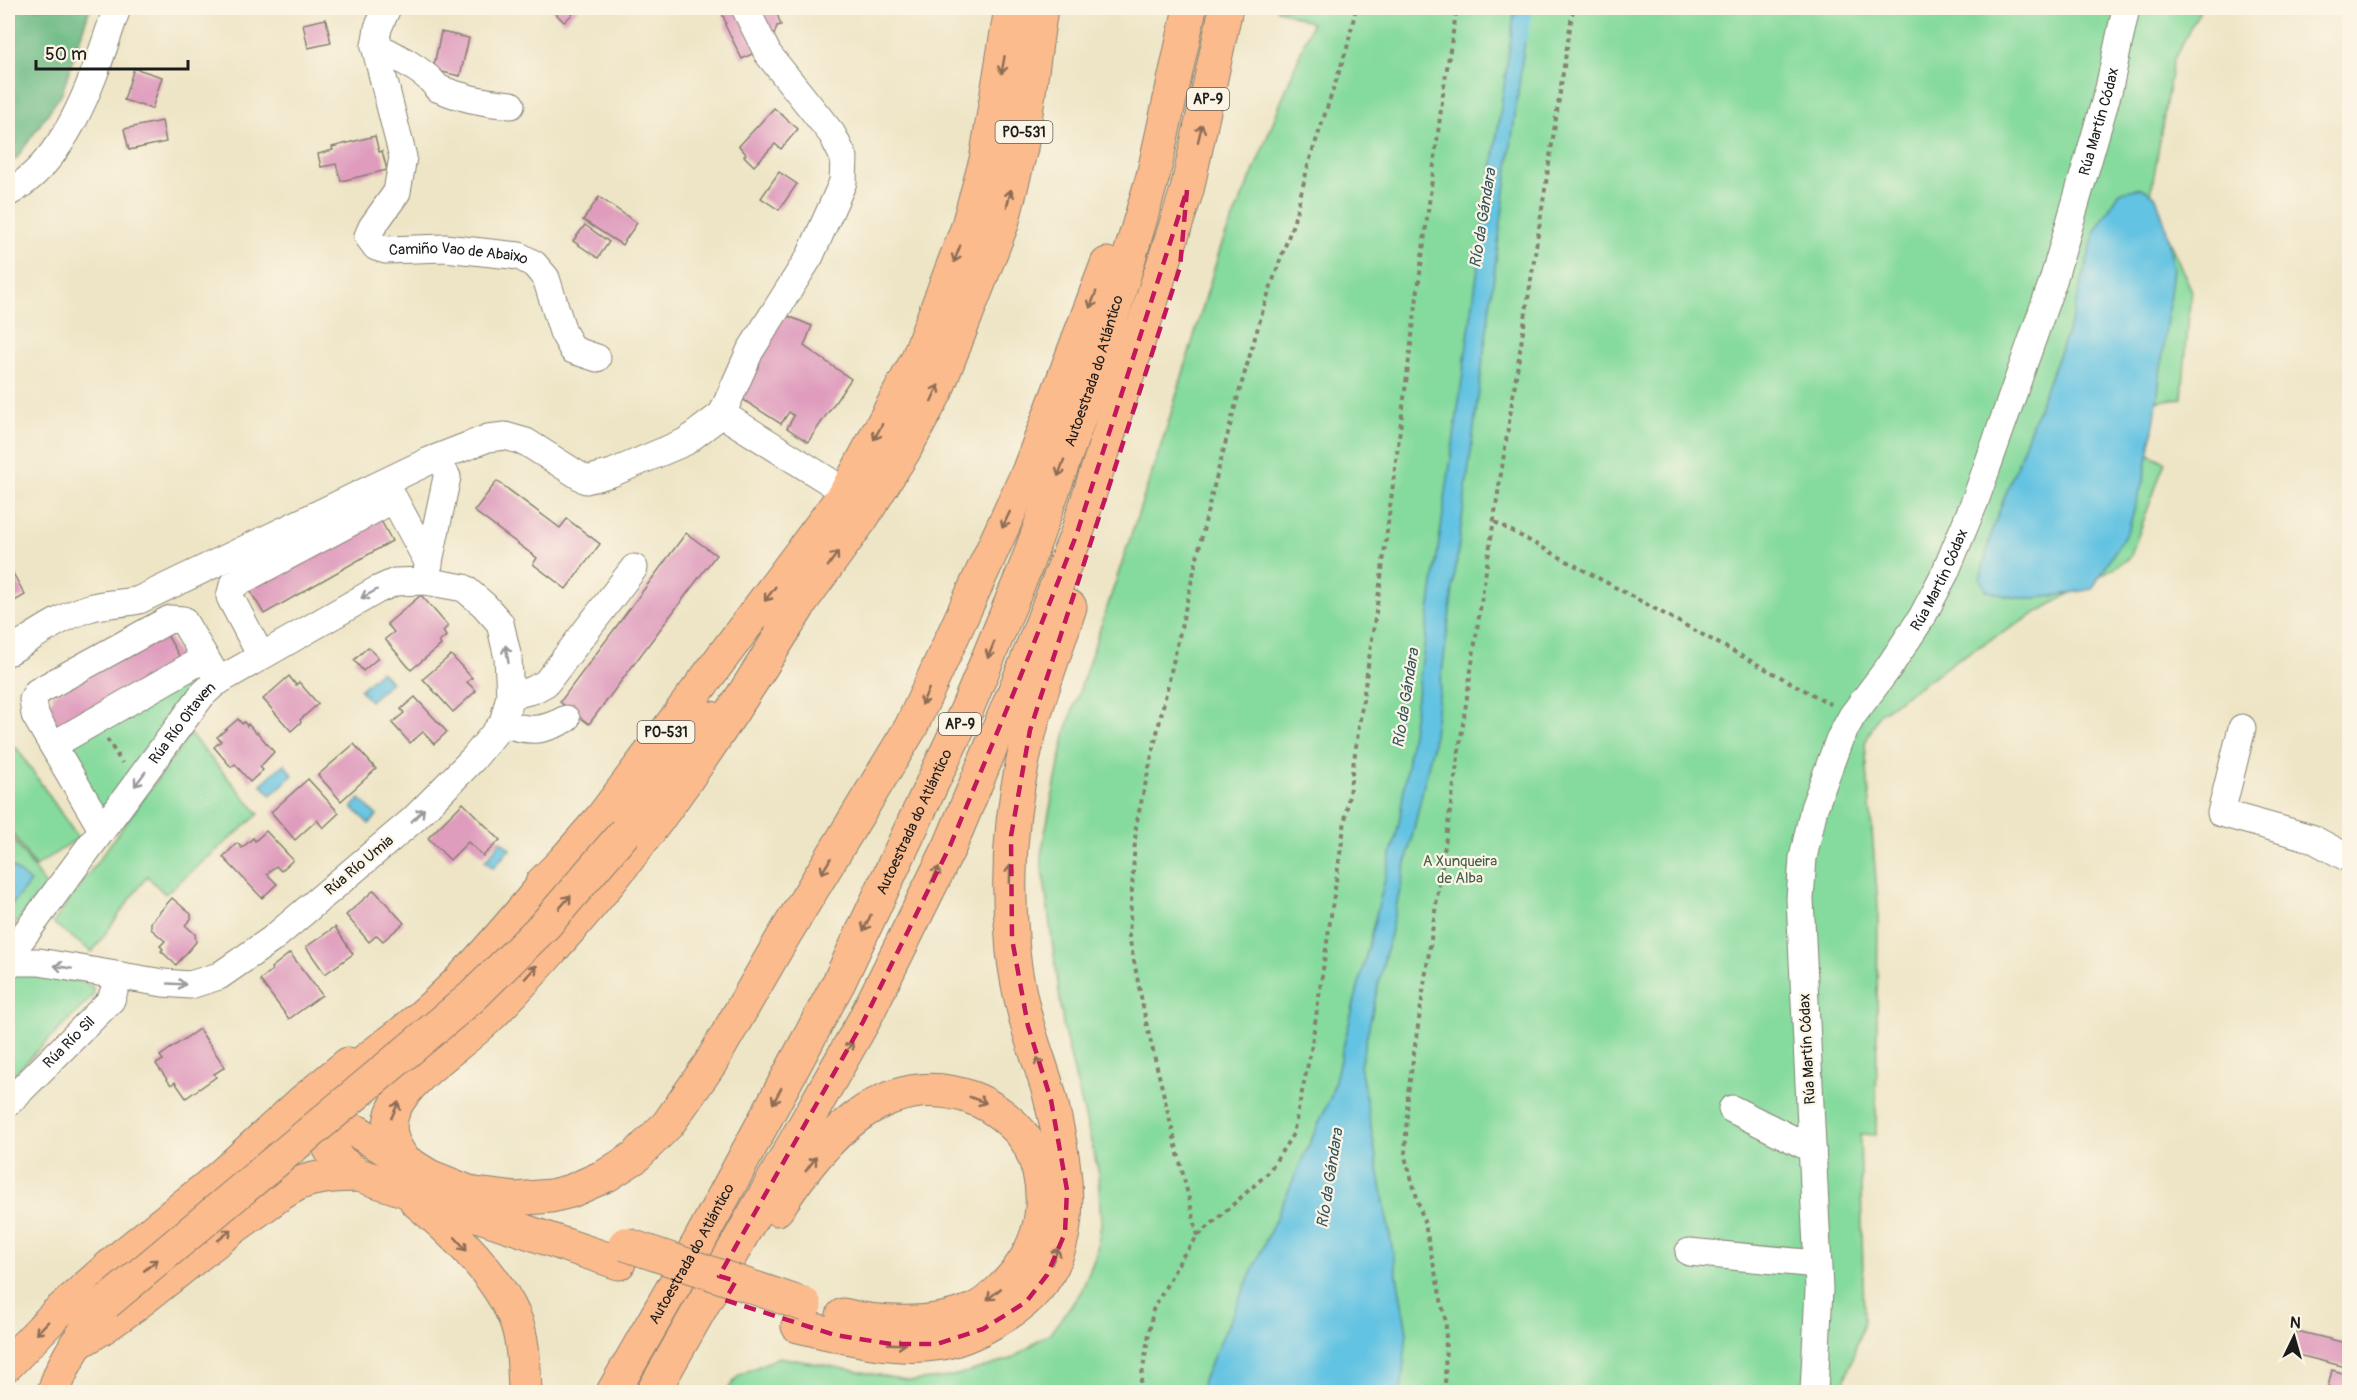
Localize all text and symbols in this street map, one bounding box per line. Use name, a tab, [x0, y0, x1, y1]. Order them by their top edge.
scale bar	[36, 33, 188, 71]
text: 50 m	[45, 43, 87, 66]
one-way arrow	[997, 55, 1008, 75]
street label: Rúa Martín Códax	[2075, 66, 2123, 178]
road number: AP-9	[1187, 88, 1229, 110]
road number: PO-531	[996, 121, 1052, 143]
one-way arrow	[1195, 124, 1206, 143]
water label: Río da Gándara	[1465, 166, 1501, 269]
one-way arrow	[1003, 189, 1015, 208]
street label: Camiño Vao de Abaixo	[389, 239, 532, 269]
one-way arrow	[951, 245, 962, 263]
one-way arrow	[1087, 290, 1098, 309]
street label: Autoestrada do Atlántico	[1061, 293, 1128, 449]
one-way arrow	[929, 384, 941, 402]
one-way arrow	[872, 423, 883, 441]
one-way arrow	[1055, 458, 1066, 477]
one-way arrow	[999, 511, 1010, 529]
street label: Rúa Martín Códax	[1906, 526, 1972, 635]
one-way arrow	[827, 551, 839, 567]
one-way arrow	[763, 585, 776, 601]
one-way arrow	[361, 589, 379, 600]
one-way arrow	[985, 640, 996, 659]
one-way arrow	[501, 645, 512, 664]
water label: Río da Gándara	[1388, 646, 1424, 749]
street label: Rúa Río Oitaven	[145, 678, 220, 768]
one-way arrow	[918, 688, 930, 706]
road number: AP-9	[939, 713, 981, 735]
road number: PO-531	[638, 721, 694, 743]
street label: Autoestrada do Atlántico	[872, 746, 957, 898]
one-way arrow	[133, 770, 146, 786]
one-way arrow	[411, 807, 426, 822]
street label: Rúa Río Umia	[321, 831, 398, 900]
park label: A Xunqueira de Alba	[1423, 852, 1497, 888]
one-way arrow	[820, 857, 832, 874]
one-way arrow	[1004, 865, 1016, 885]
one-way arrow	[930, 867, 942, 885]
one-way arrow	[558, 895, 572, 910]
one-way arrow	[860, 913, 872, 931]
one-way arrow	[54, 961, 74, 972]
one-way arrow	[524, 964, 538, 979]
one-way arrow	[167, 978, 186, 989]
street label: Rúa Martín Códax	[1795, 993, 1820, 1105]
street label: Rúa Río Sil	[39, 1013, 99, 1073]
one-way arrow	[843, 1041, 854, 1059]
one-way arrow	[1034, 1057, 1045, 1076]
one-way arrow	[771, 1087, 783, 1104]
one-way arrow	[968, 1095, 986, 1106]
one-way arrow	[389, 1101, 401, 1119]
water label: Río da Gándara	[1312, 1126, 1348, 1229]
one-way arrow	[805, 1156, 817, 1172]
street label: Autoestrada do Atlántico	[645, 1180, 739, 1328]
one-way arrow	[216, 1228, 232, 1241]
one-way arrow	[454, 1236, 468, 1251]
one-way arrow	[1050, 1247, 1061, 1266]
one-way arrow	[143, 1259, 159, 1272]
one-way arrow	[986, 1288, 1002, 1301]
north arrow	[2264, 1307, 2324, 1367]
text: N	[2289, 1313, 2302, 1334]
one-way arrow	[35, 1320, 49, 1335]
one-way arrow	[886, 1338, 906, 1350]

